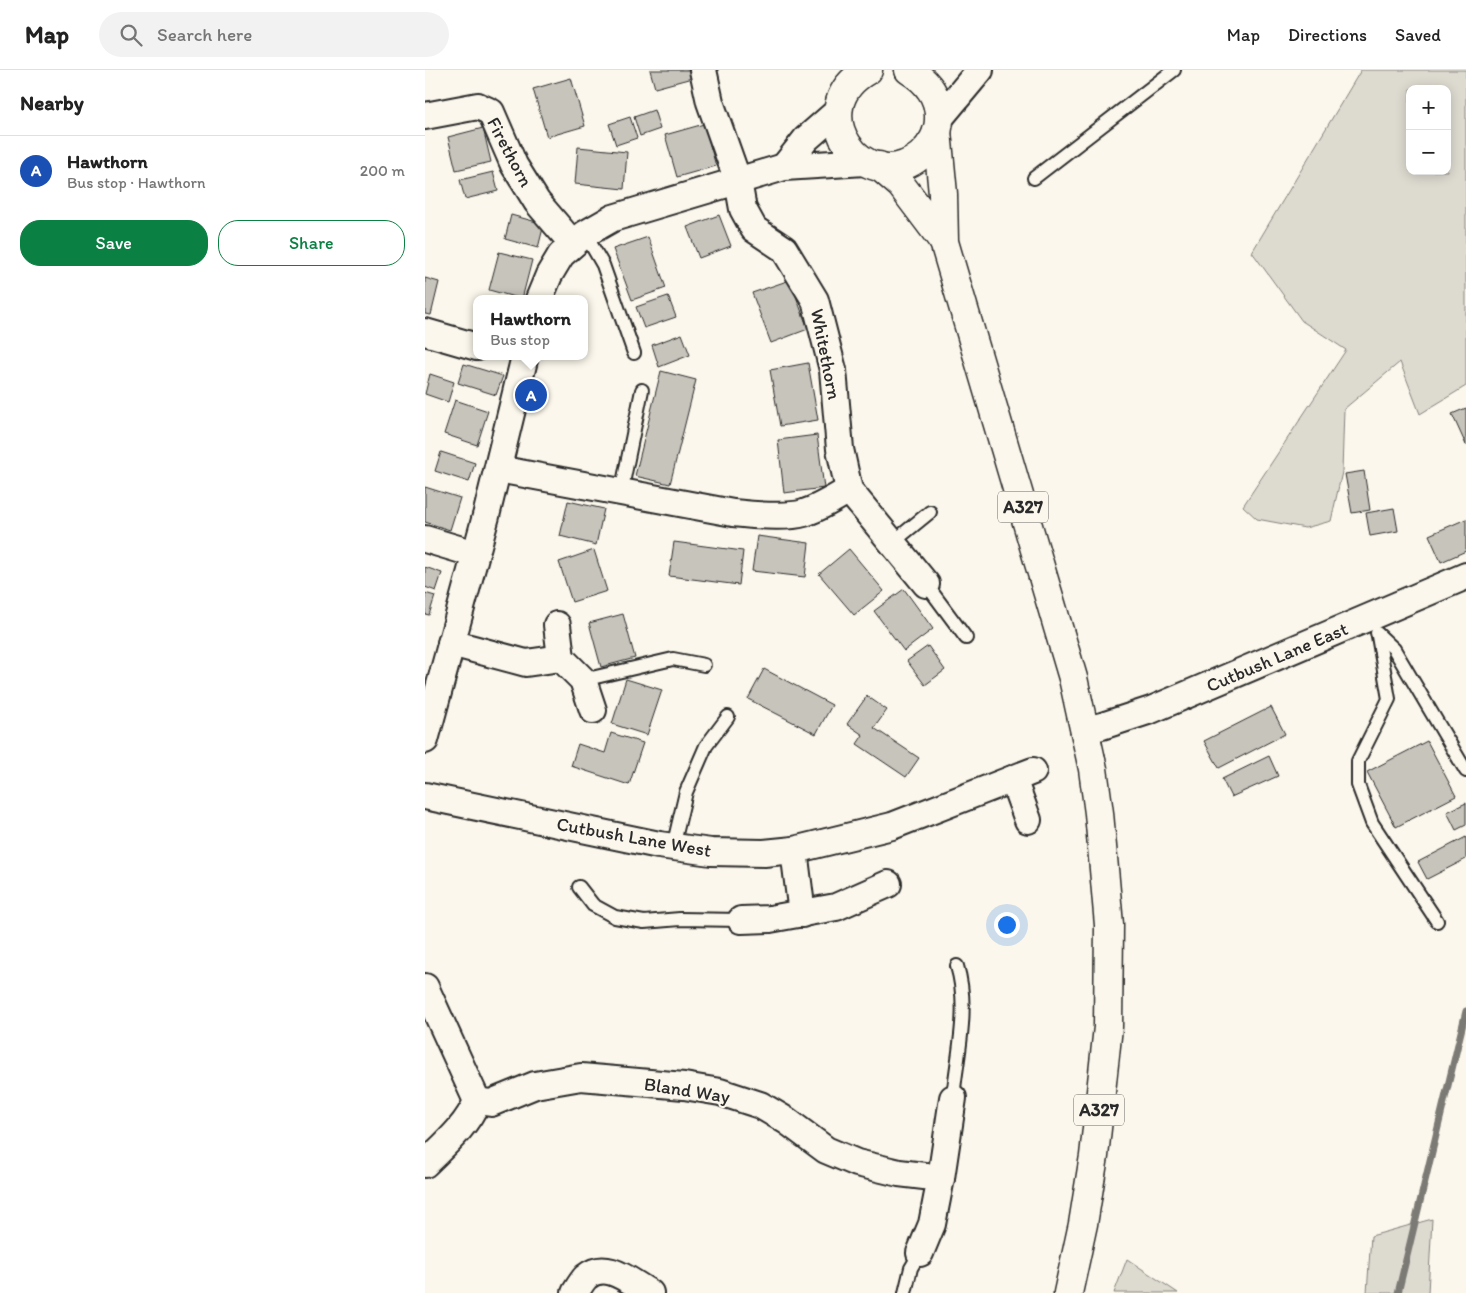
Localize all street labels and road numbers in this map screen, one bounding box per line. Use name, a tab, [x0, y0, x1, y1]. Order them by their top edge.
street label: Firethorn	[482, 113, 538, 191]
street label: Whitethorn	[806, 306, 846, 402]
road number: A327	[998, 492, 1048, 522]
street label: Cutbush Lane East	[1203, 617, 1351, 697]
street label: Cutbush Lane West	[555, 812, 713, 862]
street label: Bland Way	[642, 1072, 732, 1108]
road number: A327	[1074, 1094, 1124, 1126]

